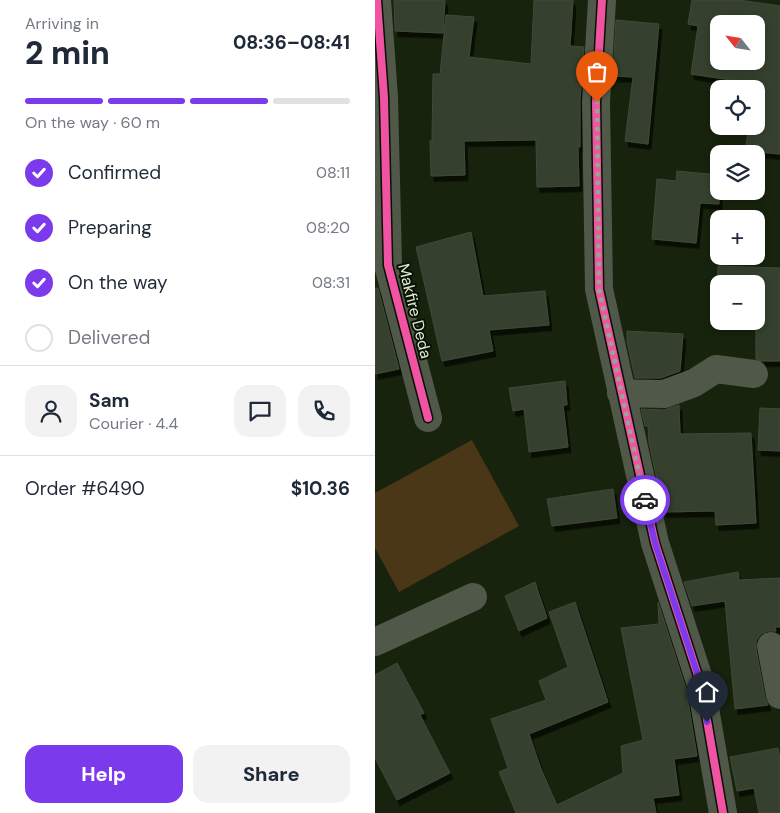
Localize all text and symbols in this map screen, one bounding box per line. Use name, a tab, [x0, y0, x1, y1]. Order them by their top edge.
text: Arriving in	[25, 13, 99, 34]
north arrow	[710, 15, 765, 70]
map controls	[710, 15, 765, 330]
text: 08:36–08:41	[233, 30, 350, 55]
text: 2 min	[25, 32, 110, 74]
pin	[576, 51, 618, 102]
icon: bag	[583, 58, 611, 86]
button: locate	[710, 80, 765, 135]
text: On the way · 60 m	[25, 112, 160, 133]
button: layers	[710, 145, 765, 200]
icon: check	[25, 159, 53, 187]
text: Confirmed	[68, 160, 161, 185]
text: 08:11	[316, 162, 350, 183]
button: +	[710, 210, 765, 265]
icon: check	[25, 214, 53, 242]
text: Preparing	[68, 215, 152, 240]
text: 08:20	[306, 217, 350, 238]
street label: Makfire Deda	[393, 261, 437, 361]
icon: check	[25, 269, 53, 297]
text: On the way	[68, 270, 168, 295]
text: 08:31	[312, 272, 350, 293]
button: −	[710, 275, 765, 330]
text: Delivered	[68, 325, 150, 350]
button: person	[25, 385, 77, 437]
button: chat	[234, 385, 286, 437]
button: phone	[298, 385, 350, 437]
text: Sam	[89, 388, 130, 413]
text: Courier · 4.4	[89, 413, 178, 434]
courier	[620, 475, 670, 525]
text: Order #6490	[25, 476, 145, 501]
text: $10.36	[291, 476, 350, 501]
icon: car	[631, 486, 659, 514]
pin	[686, 671, 728, 722]
icon: home	[693, 678, 721, 706]
button: Help	[25, 745, 183, 803]
button: Share	[193, 745, 350, 803]

